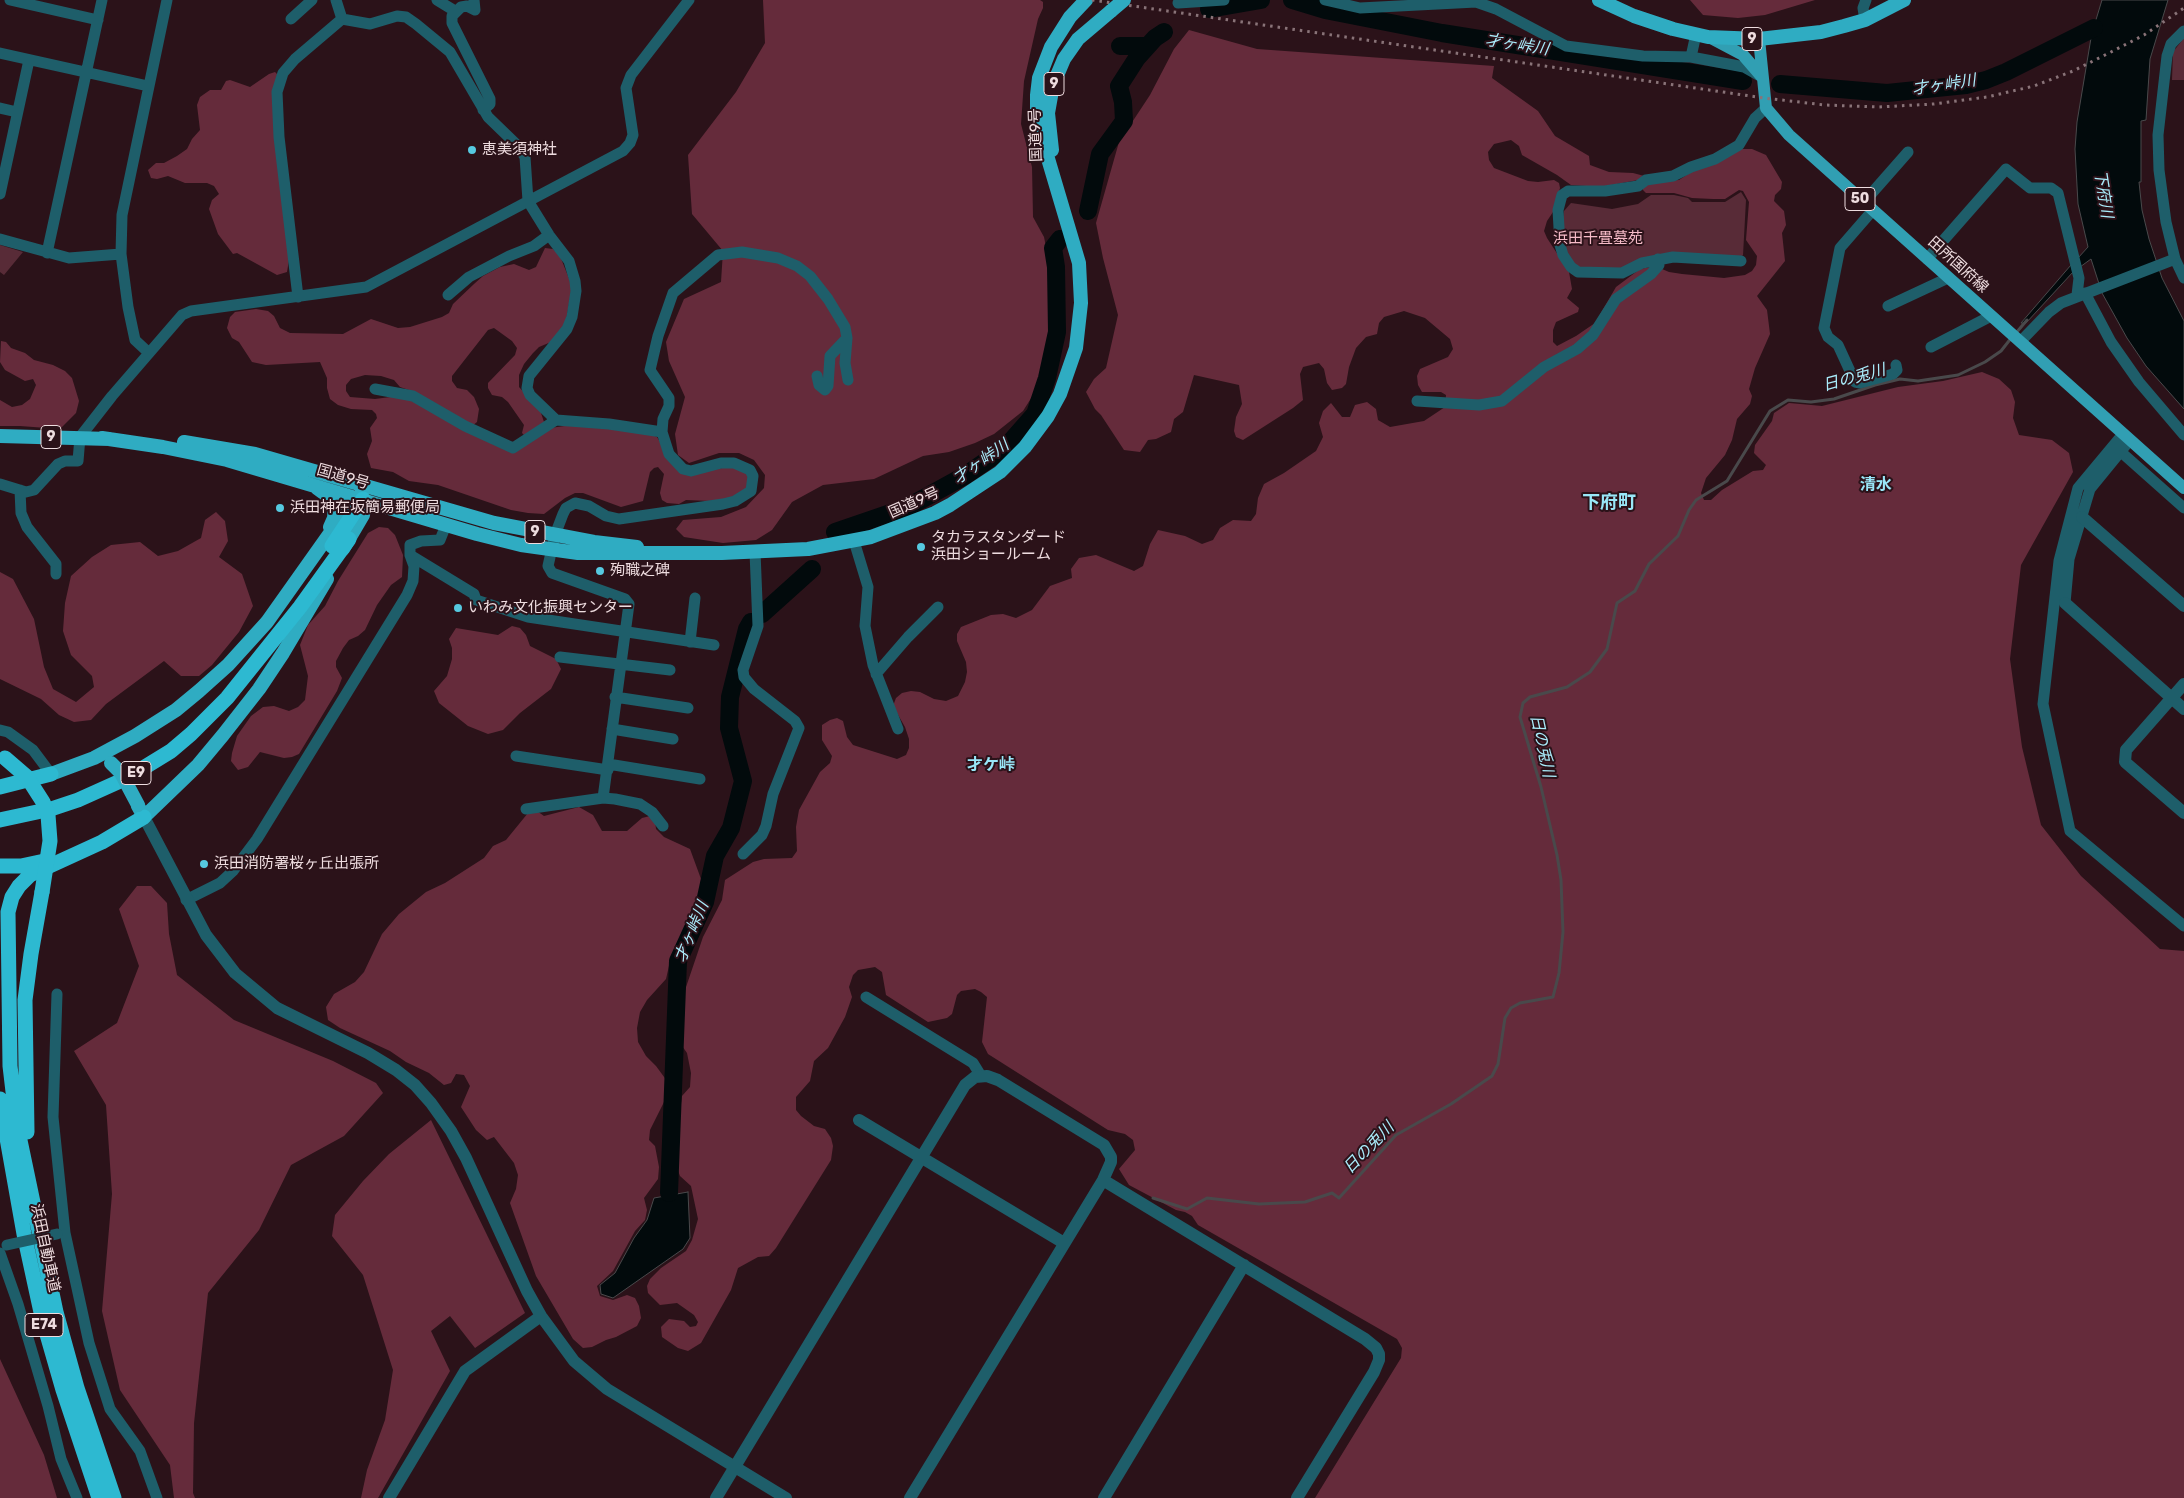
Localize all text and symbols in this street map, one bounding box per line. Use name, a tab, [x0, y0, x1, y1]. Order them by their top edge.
road number: 9	[1742, 28, 1762, 50]
water label: 才ヶ峠川	[1484, 31, 1550, 59]
water label: 才ヶ峠川	[1911, 71, 1977, 99]
road number: 9	[1044, 72, 1064, 96]
street label: 国道9号	[1026, 108, 1046, 162]
place label: 恵美須神社	[482, 141, 557, 159]
marker: 恵美須神社	[466, 144, 478, 156]
water label: 下府川	[2090, 169, 2116, 219]
road number: 50	[1845, 188, 1875, 210]
park label: 浜田千畳墓苑	[1553, 230, 1643, 248]
street label: 田所国府線	[1924, 233, 1992, 297]
water label: 日の兎川	[1821, 360, 1887, 396]
road number: 9	[41, 426, 61, 448]
water label: 才ヶ峠川	[949, 436, 1013, 488]
street label: 国道9号	[315, 461, 371, 493]
district label: 清水	[1860, 475, 1892, 495]
street label: 国道9号	[886, 484, 942, 522]
district label: 下府町	[1582, 492, 1636, 514]
place label: 浜田神在坂簡易郵便局	[290, 499, 440, 517]
marker: 浜田神在坂簡易郵便局	[274, 502, 286, 514]
road number: 9	[525, 520, 545, 544]
place label: タカラスタンダード 浜田ショールーム	[931, 529, 1066, 564]
marker: タカラスタンダード 浜田ショールーム	[915, 541, 927, 553]
place label: 殉職之碑	[610, 562, 670, 580]
marker: 殉職之碑	[594, 565, 606, 577]
place label: いわみ文化振興センター	[468, 599, 633, 617]
marker: いわみ文化振興センター	[452, 602, 464, 614]
water label: 日の兎川	[1526, 713, 1558, 779]
district label: 才ケ峠	[967, 755, 1015, 775]
road number: E9	[121, 761, 151, 784]
place label: 浜田消防署桜ヶ丘出張所	[214, 855, 379, 873]
marker: 浜田消防署桜ヶ丘出張所	[198, 858, 210, 870]
water label: 才ヶ峠川	[671, 899, 713, 965]
water label: 日の兎川	[1340, 1118, 1398, 1178]
street label: 浜田自動車道	[27, 1202, 63, 1294]
road number: E74	[25, 1314, 63, 1336]

